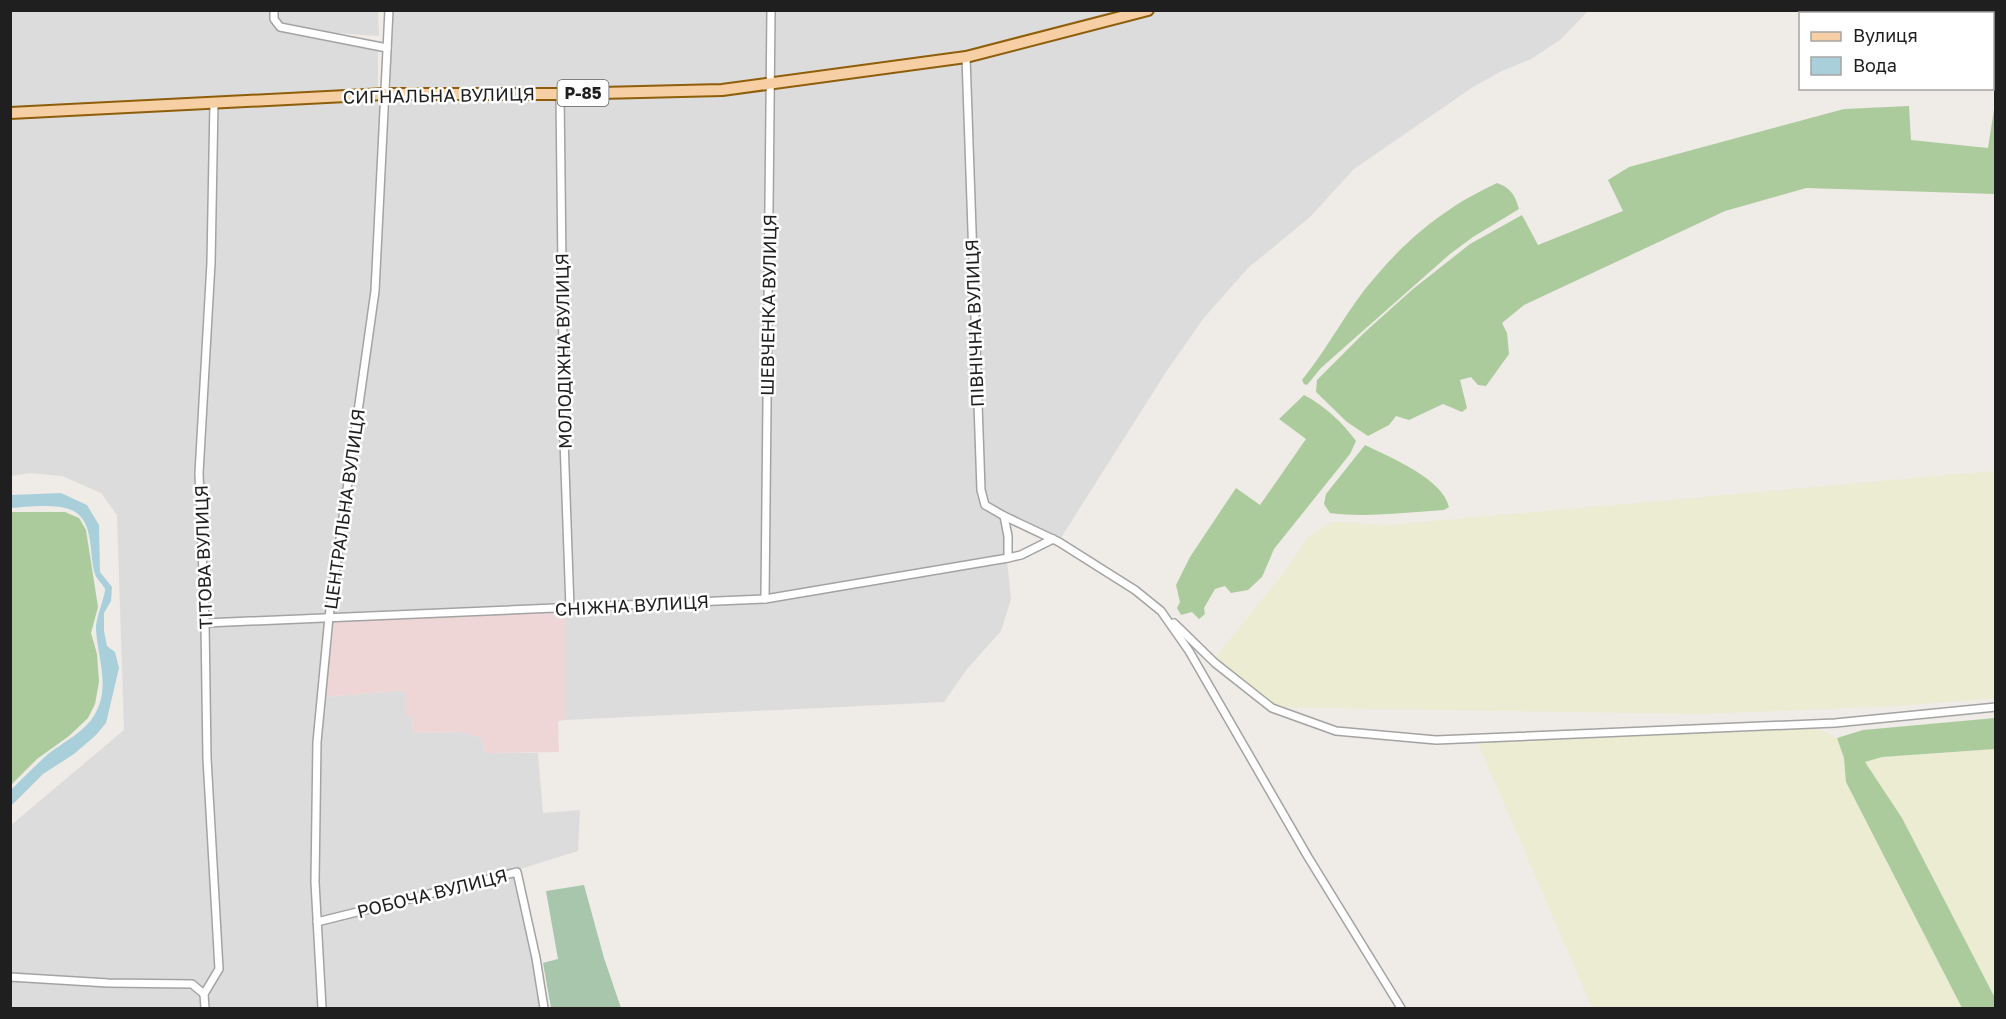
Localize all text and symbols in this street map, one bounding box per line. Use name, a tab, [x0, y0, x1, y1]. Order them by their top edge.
legend	[1799, 12, 1994, 90]
text: Вулиця	[1853, 24, 1918, 46]
text: Вода	[1853, 54, 1897, 76]
road number: Р-85	[558, 80, 608, 106]
street label: СИГНАЛЬНА ВУЛИЦЯ	[343, 82, 535, 108]
street label: ШЕВЧЕНКА ВУЛИЦЯ	[755, 214, 781, 396]
street label: ПІВНІЧНА ВУЛИЦЯ	[960, 239, 988, 407]
street label: МОЛОДІЖНА ВУЛИЦЯ	[550, 253, 576, 449]
street label: ЦЕНТРАЛЬНА ВУЛИЦЯ	[319, 407, 369, 611]
street label: ТІТОВА ВУЛИЦЯ	[189, 484, 217, 630]
street label: СНІЖНА ВУЛИЦЯ	[554, 590, 710, 620]
street label: РОБОЧА ВУЛИЦЯ	[355, 864, 509, 922]

